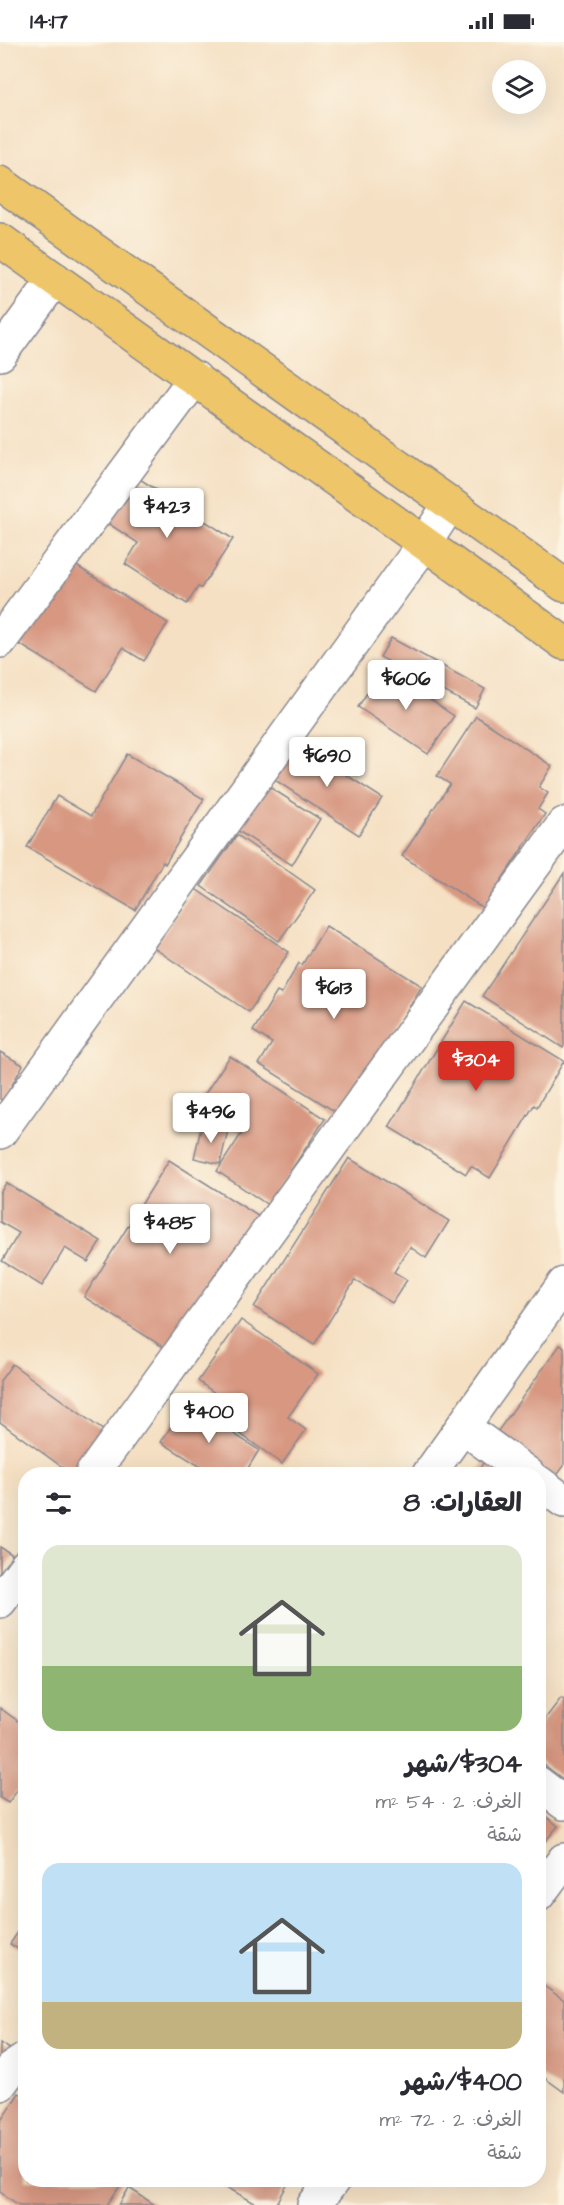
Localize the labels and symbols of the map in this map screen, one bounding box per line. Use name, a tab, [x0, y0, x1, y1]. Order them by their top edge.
pin: $423	[131, 488, 203, 539]
pin: $606	[370, 660, 442, 711]
pin: $690	[291, 737, 363, 788]
pin: $613	[298, 969, 370, 1020]
pin: $304	[440, 1041, 512, 1092]
pin: $496	[175, 1093, 247, 1144]
pin: $485	[134, 1204, 206, 1255]
pin: $400	[173, 1393, 245, 1444]

